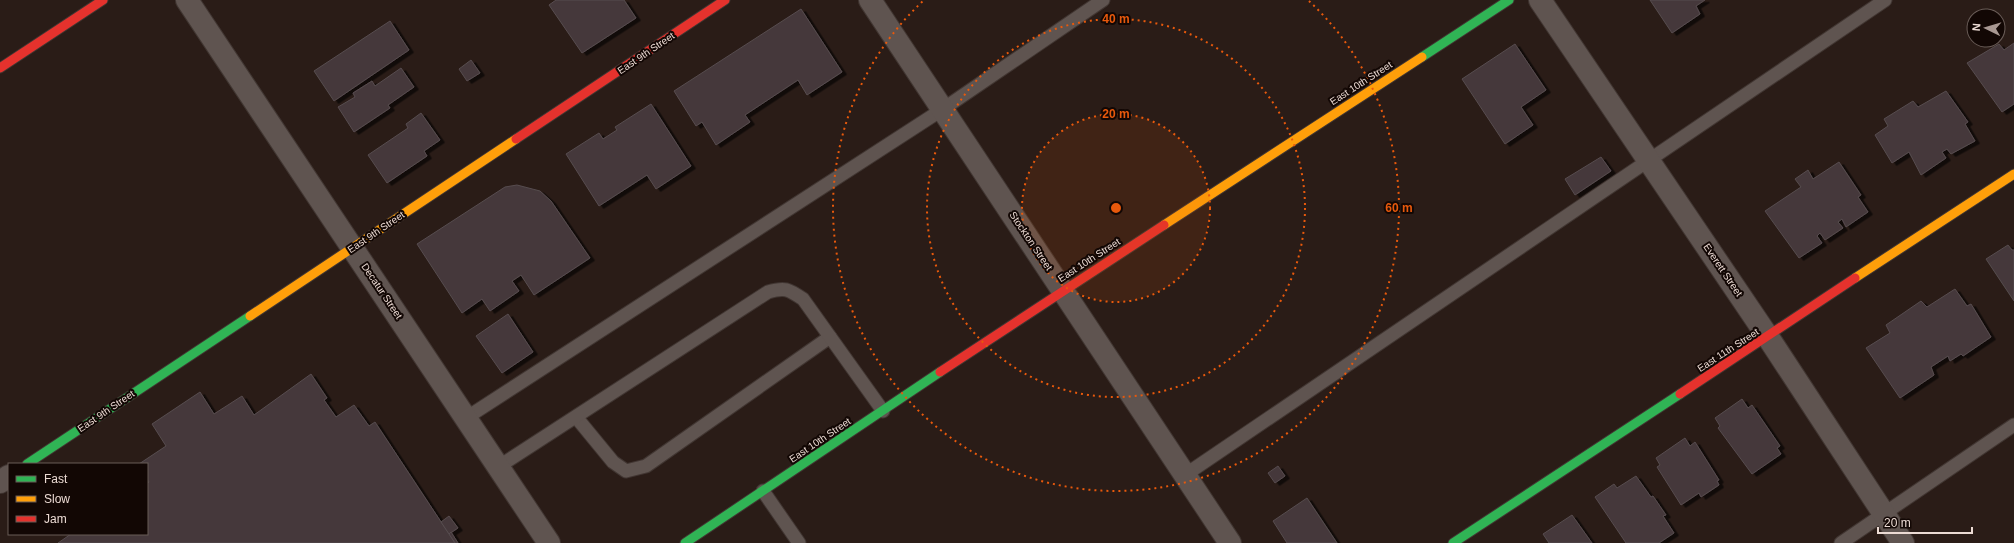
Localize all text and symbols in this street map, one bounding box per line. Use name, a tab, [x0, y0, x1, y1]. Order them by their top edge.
north arrow	[1966, 8, 2006, 48]
text: 40 m	[1102, 12, 1130, 26]
text: N	[1970, 23, 1982, 32]
street label: East 9th Street	[616, 30, 677, 76]
street label: East 10th Street	[1328, 59, 1394, 107]
text: 20 m	[1102, 107, 1130, 121]
centre of rings	[1109, 201, 1123, 215]
text: 60 m	[1385, 201, 1413, 215]
street label: East 9th Street	[346, 209, 407, 255]
street label: Stockton Street	[1007, 210, 1055, 273]
street label: East 10th Street	[1056, 236, 1122, 284]
street label: Everett Street	[1701, 242, 1745, 299]
street label: Decatur Street	[359, 261, 405, 321]
street label: East 11th Street	[1695, 326, 1761, 374]
street label: East 9th Street	[76, 388, 137, 434]
street label: East 10th Street	[787, 415, 853, 465]
legend	[8, 463, 148, 535]
text: Fast	[44, 472, 68, 486]
text: Slow	[44, 492, 70, 506]
scale bar	[1878, 509, 1972, 535]
text: Jam	[44, 512, 67, 526]
text: 20 m	[1884, 516, 1911, 530]

